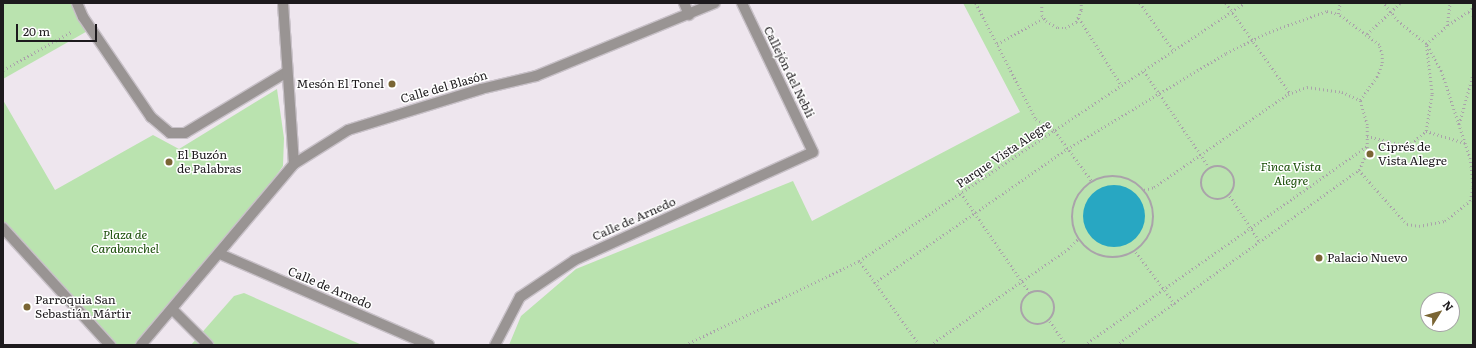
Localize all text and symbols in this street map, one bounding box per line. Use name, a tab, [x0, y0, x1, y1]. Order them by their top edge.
scale bar	[18, 16, 99, 42]
text: 20 m	[23, 22, 50, 40]
street label: Callejón del Nebli	[761, 24, 817, 120]
street label: Calle del Blasón	[399, 68, 489, 106]
place label: Mesón El Tonel	[297, 77, 384, 91]
marker: Mesón El Tonel	[387, 79, 397, 89]
street label: Parque Vista Alegre	[954, 117, 1054, 191]
place label: Ciprés de Vista Alegre	[1378, 140, 1447, 168]
place label: El Buzón de Palabras	[177, 148, 241, 176]
marker: Ciprés de Vista Alegre	[1365, 149, 1375, 159]
marker: El Buzón de Palabras	[164, 157, 174, 167]
park label: Finca Vista Alegre	[1261, 160, 1321, 188]
street label: Calle de Arnedo	[590, 194, 678, 244]
park label: Plaza de Carabanchel	[91, 228, 159, 256]
place label: Palacio Nuevo	[1327, 251, 1408, 265]
marker: Palacio Nuevo	[1314, 253, 1324, 263]
street label: Calle de Arnedo	[286, 264, 374, 312]
north arrow	[1420, 292, 1460, 332]
place label: Parroquia San Sebastián Mártir	[35, 293, 131, 321]
text: N	[1440, 297, 1458, 314]
marker: Parroquia San Sebastián Mártir	[22, 302, 32, 312]

